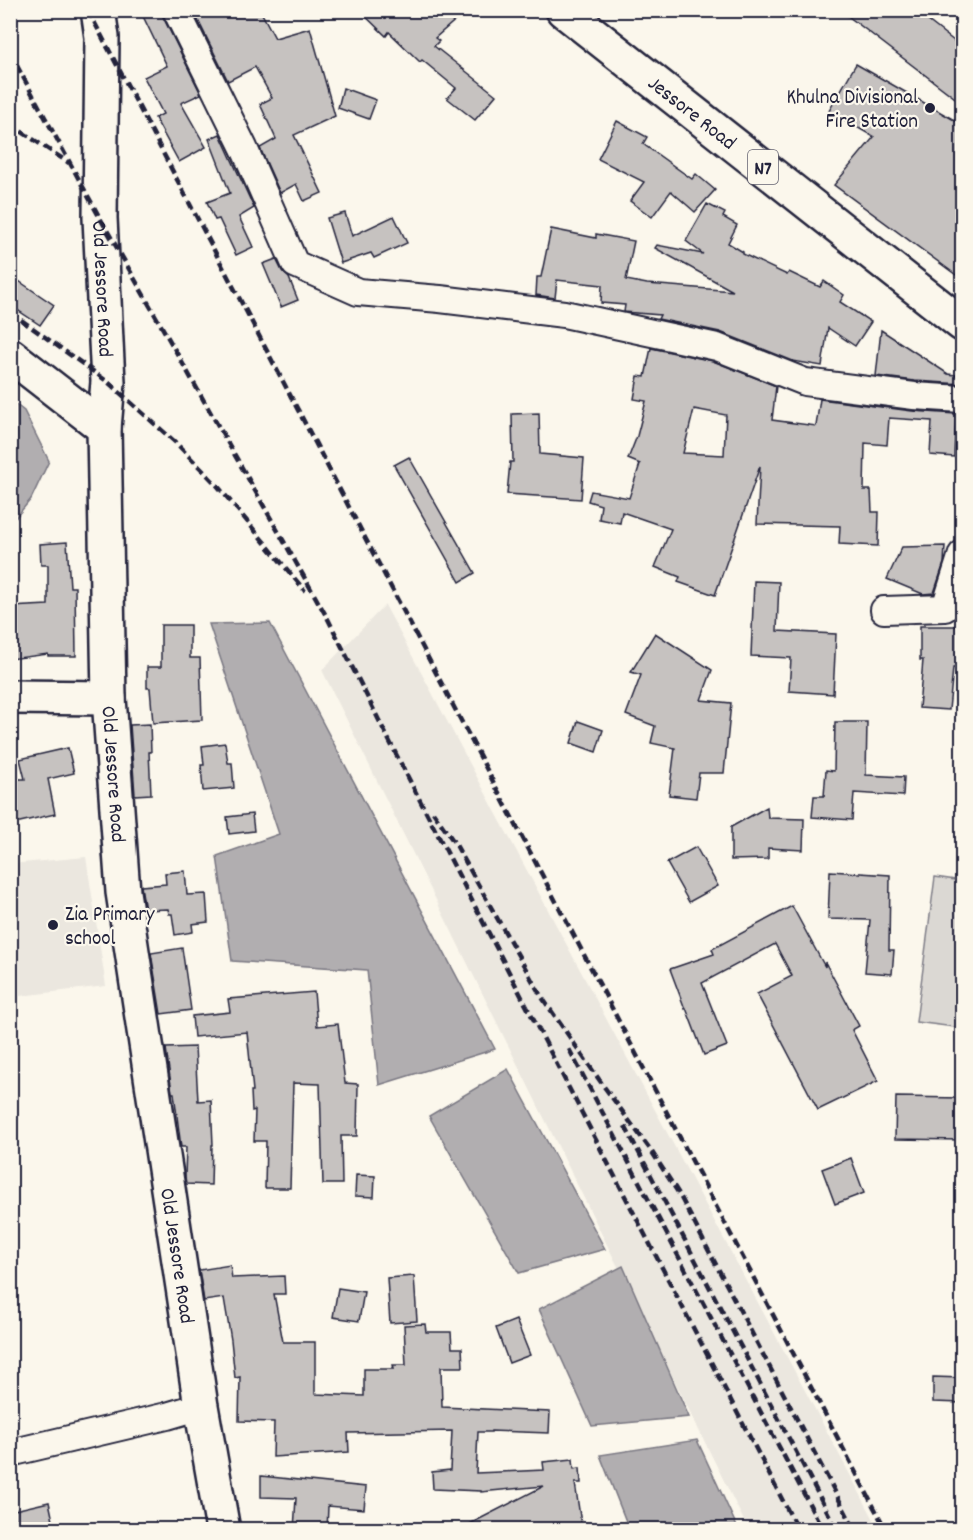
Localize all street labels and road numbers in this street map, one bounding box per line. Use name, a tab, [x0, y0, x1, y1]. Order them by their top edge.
street label: Jessore Road	[640, 70, 741, 159]
road number: N7	[748, 150, 778, 184]
street label: Old Jessore Road	[82, 220, 119, 358]
street label: Old Jessore Road	[92, 705, 131, 844]
street label: Old Jessore Road	[150, 1186, 200, 1326]

